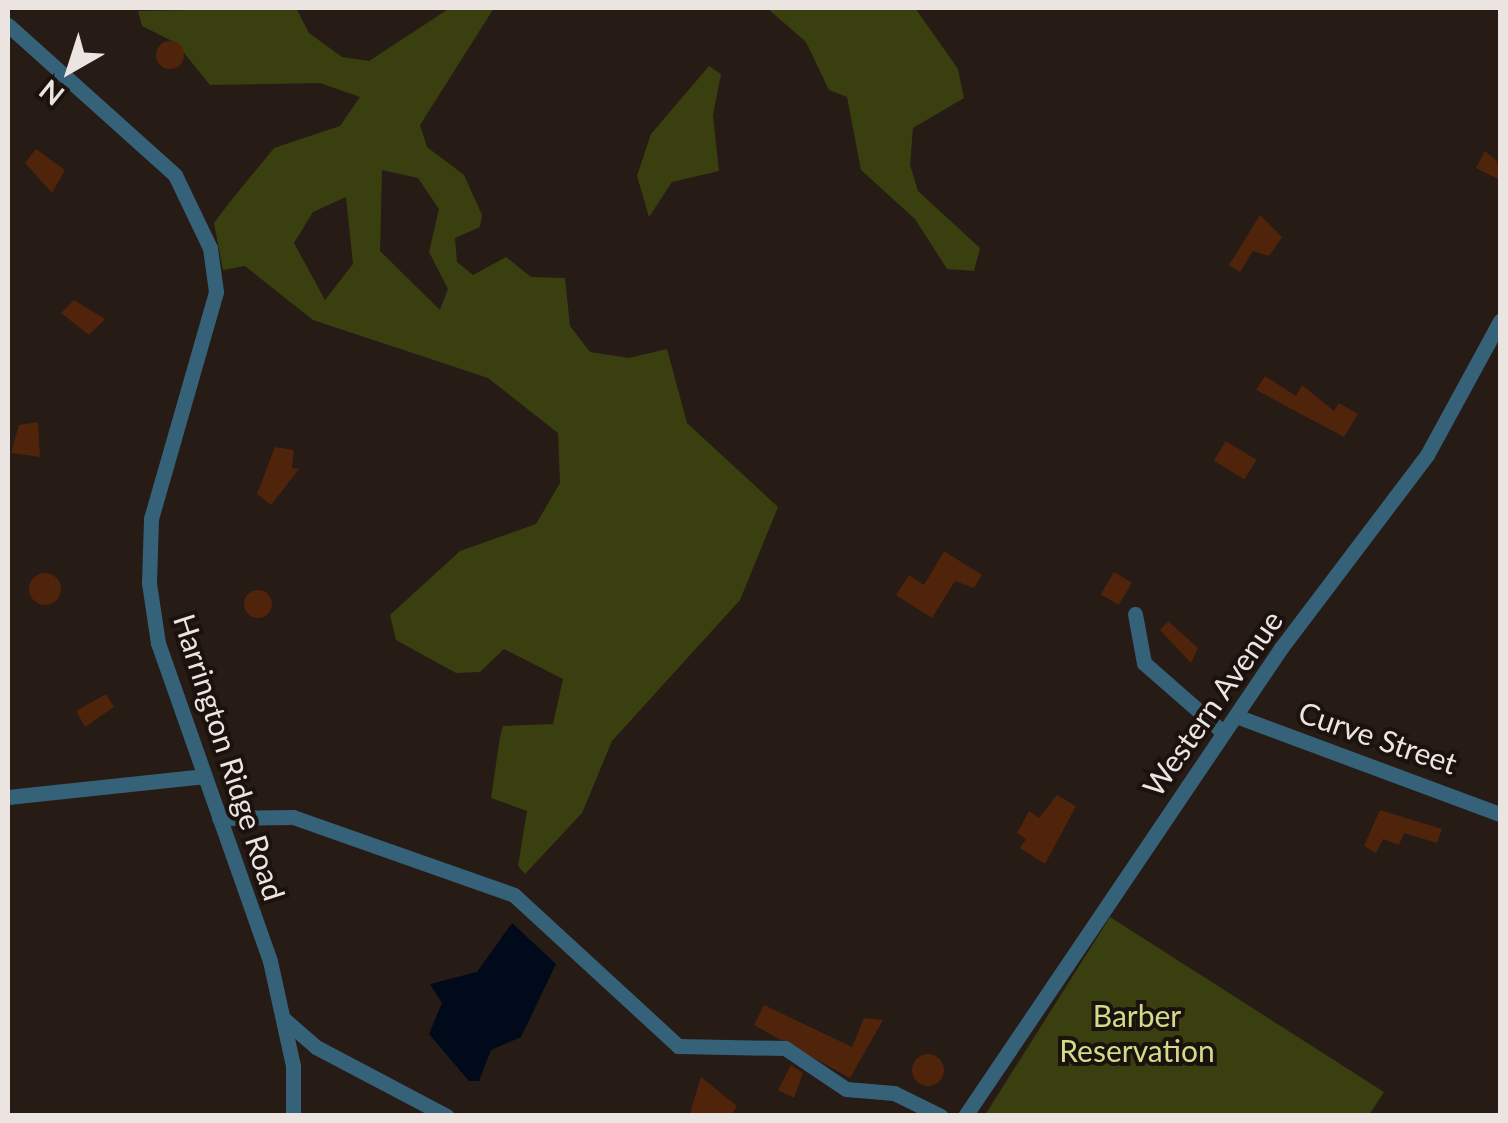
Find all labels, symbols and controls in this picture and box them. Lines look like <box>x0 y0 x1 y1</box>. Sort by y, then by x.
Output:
north arrow <box>20 20 120 120</box>
text: N <box>32 73 70 113</box>
street label: Western Avenue <box>1134 603 1290 803</box>
street label: Harrington Ridge Road <box>167 609 293 905</box>
street label: Curve Street <box>1294 693 1462 781</box>
park label: Barber Reservation <box>1059 997 1215 1068</box>

